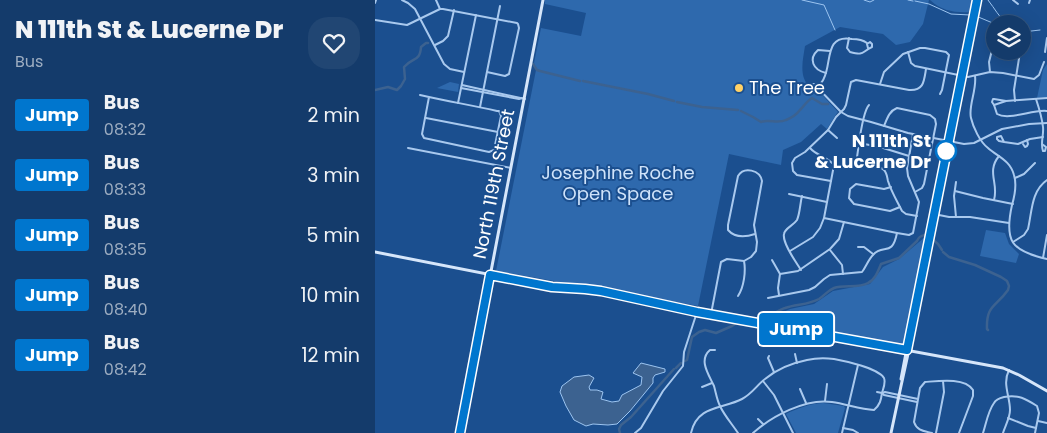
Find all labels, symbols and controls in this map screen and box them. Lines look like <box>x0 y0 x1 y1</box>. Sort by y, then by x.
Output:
text: N 111th St & Lucerne Dr <box>15 13 283 46</box>
map controls <box>986 15 1031 60</box>
button: layers <box>986 15 1031 60</box>
button: heart <box>308 17 360 69</box>
text: Bus <box>15 50 43 73</box>
place label: The Tree <box>749 75 825 100</box>
marker: The Tree <box>733 82 745 94</box>
text: Bus <box>104 89 140 116</box>
text: Jump <box>25 102 79 127</box>
text: 2 min <box>308 102 360 129</box>
street label: North 119th Street <box>467 107 520 261</box>
text: 08:32 <box>104 118 146 141</box>
place label: N 111th St & Lucerne Dr <box>815 128 931 174</box>
marker: N 111th St & Lucerne Dr <box>935 140 957 162</box>
text: Bus <box>104 149 140 176</box>
park label: Josephine Roche Open Space <box>541 160 695 206</box>
text: Jump <box>25 162 79 187</box>
text: 3 min <box>307 162 360 189</box>
text: 08:33 <box>104 178 146 201</box>
text: Bus <box>104 209 140 236</box>
text: Jump <box>25 222 79 247</box>
text: 5 min <box>307 222 360 249</box>
text: 08:35 <box>104 238 147 261</box>
text: Bus <box>104 269 140 296</box>
text: Jump <box>25 282 79 307</box>
text: 10 min <box>301 282 360 309</box>
text: 08:40 <box>104 298 148 321</box>
line badge: Jump <box>761 313 831 345</box>
text: Jump <box>769 316 823 341</box>
text: Bus <box>104 329 140 356</box>
text: Jump <box>25 342 79 367</box>
text: 12 min <box>302 342 360 369</box>
text: 08:42 <box>104 358 147 381</box>

